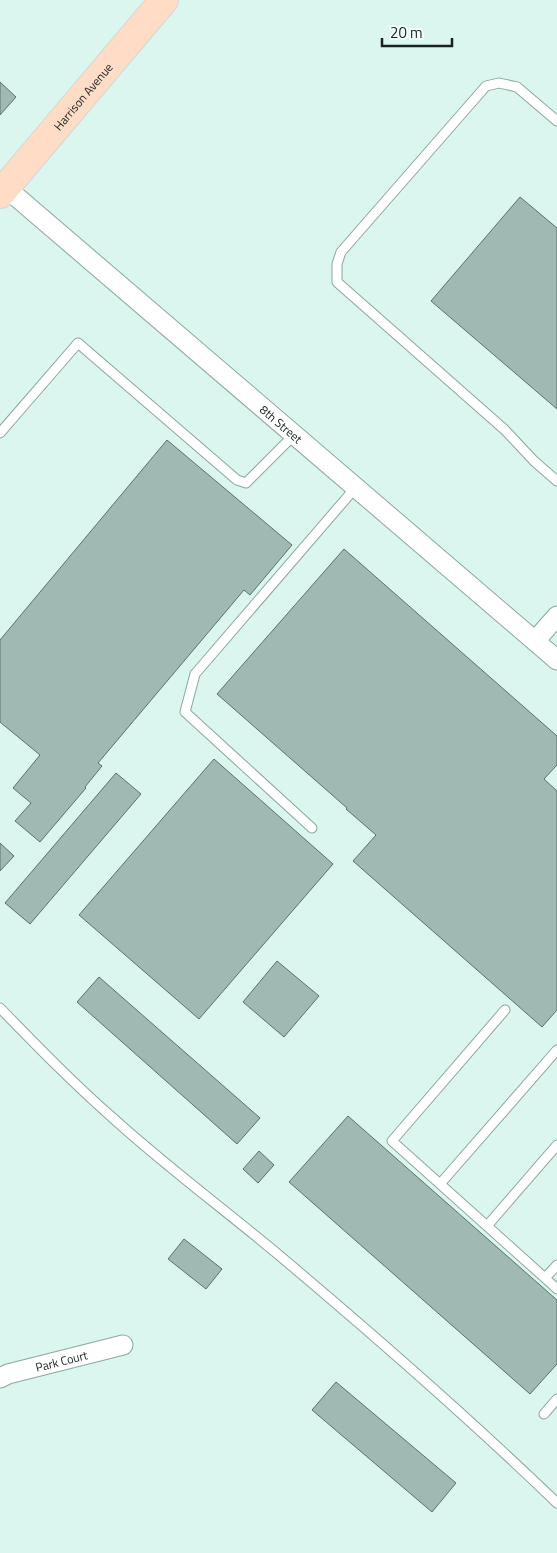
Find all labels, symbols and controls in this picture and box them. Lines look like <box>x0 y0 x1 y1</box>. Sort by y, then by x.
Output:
scale bar <box>382 15 452 47</box>
text: 20 m <box>390 21 423 44</box>
street label: Harrison Avenue <box>48 58 117 134</box>
street label: 8th Street <box>256 400 308 448</box>
street label: Park Court <box>33 1345 90 1376</box>

